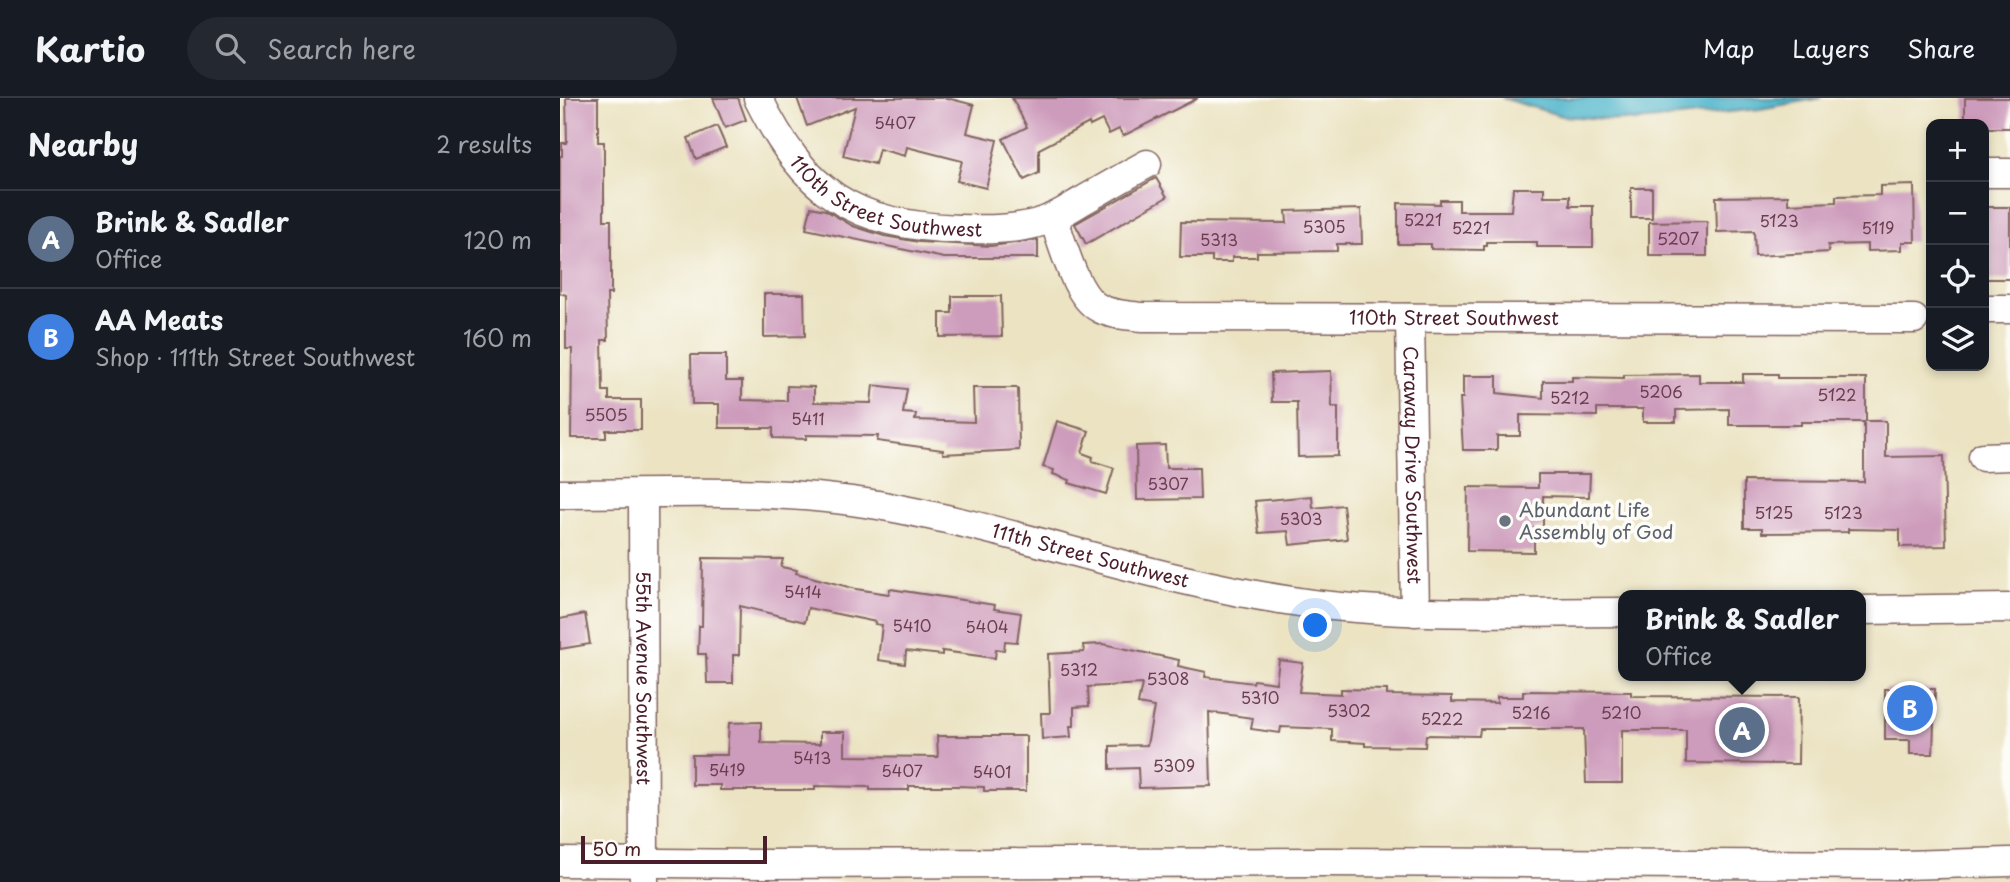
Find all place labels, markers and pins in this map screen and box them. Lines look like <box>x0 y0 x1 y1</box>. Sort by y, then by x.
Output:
place label: Abundant Life Assembly of God <box>1519 495 1674 545</box>
marker: Abundant Life Assembly of God <box>1497 513 1513 529</box>
pin: B <box>1887 682 1933 734</box>
pin: A <box>1719 704 1765 756</box>

